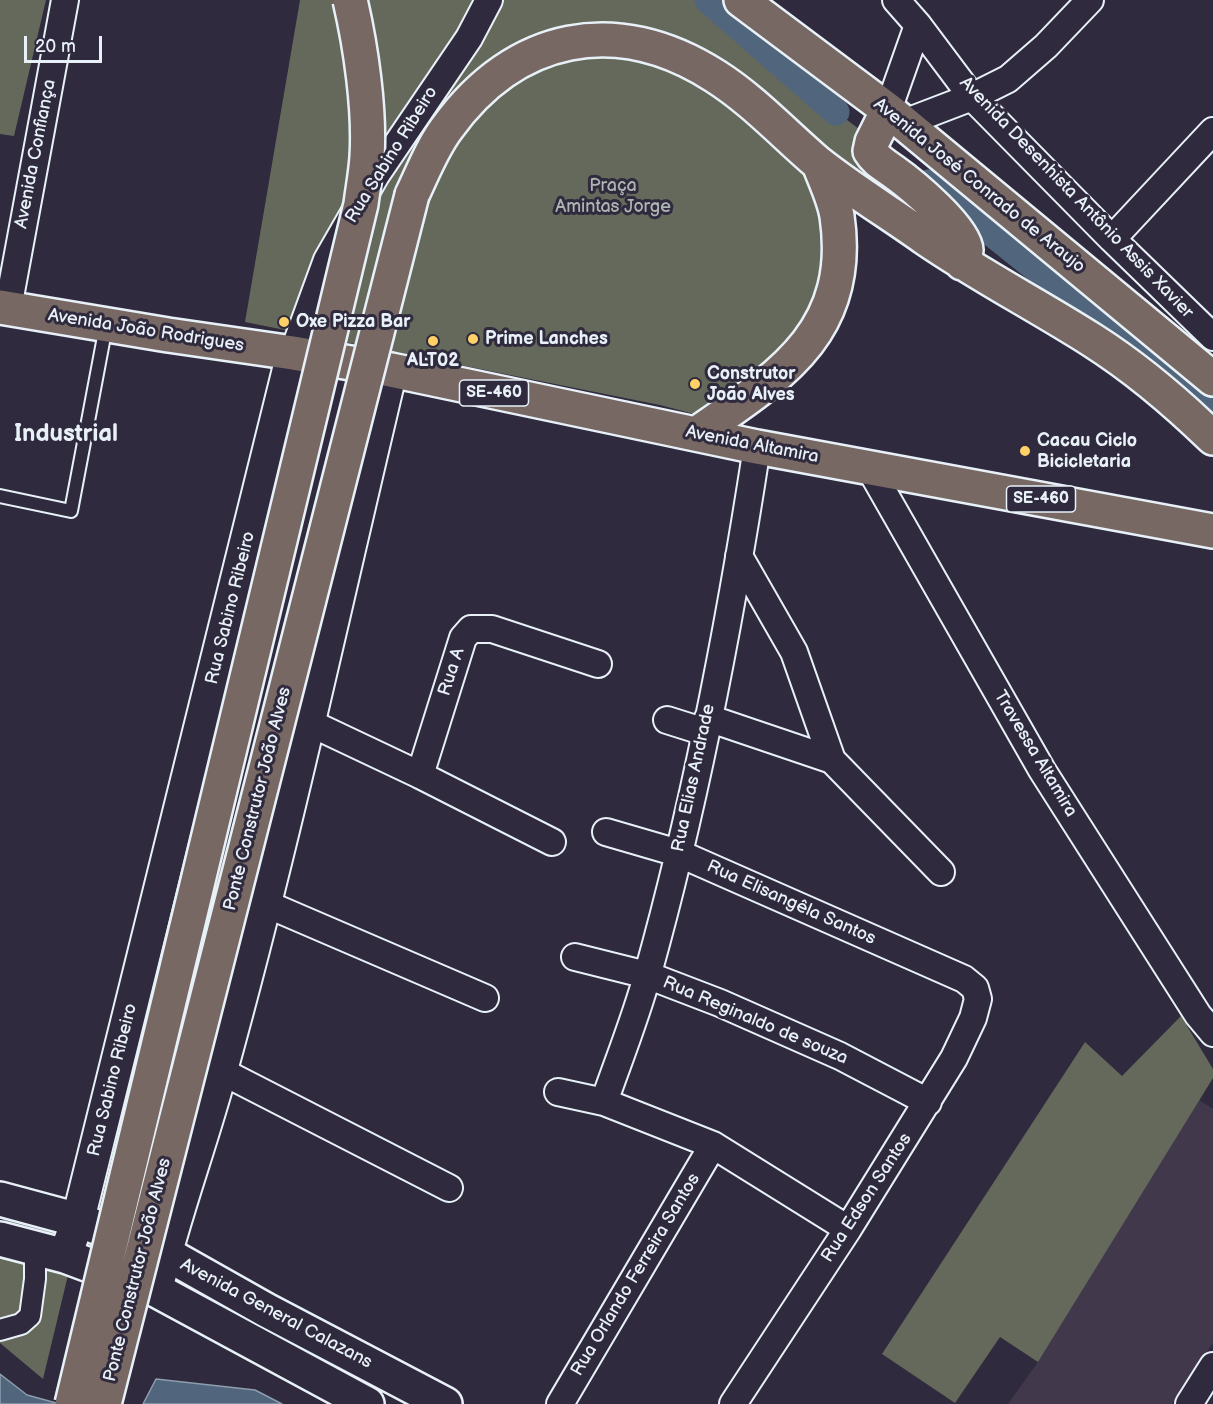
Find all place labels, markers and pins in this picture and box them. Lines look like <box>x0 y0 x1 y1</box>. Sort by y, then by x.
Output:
place label: Oxe Pizza Bar <box>296 311 410 333</box>
marker: Oxe Pizza Bar <box>277 315 291 329</box>
place label: Prime Lanches <box>485 328 608 350</box>
marker: Prime Lanches <box>466 332 480 346</box>
marker: ALT02 <box>426 334 440 348</box>
place label: ALT02 <box>407 350 459 372</box>
place label: Construtor João Alves <box>707 363 795 406</box>
marker: Construtor João Alves <box>688 377 702 391</box>
place label: Cacau Ciclo Bicicletaria <box>1037 430 1137 472</box>
marker: Cacau Ciclo Bicicletaria <box>1018 444 1032 458</box>

